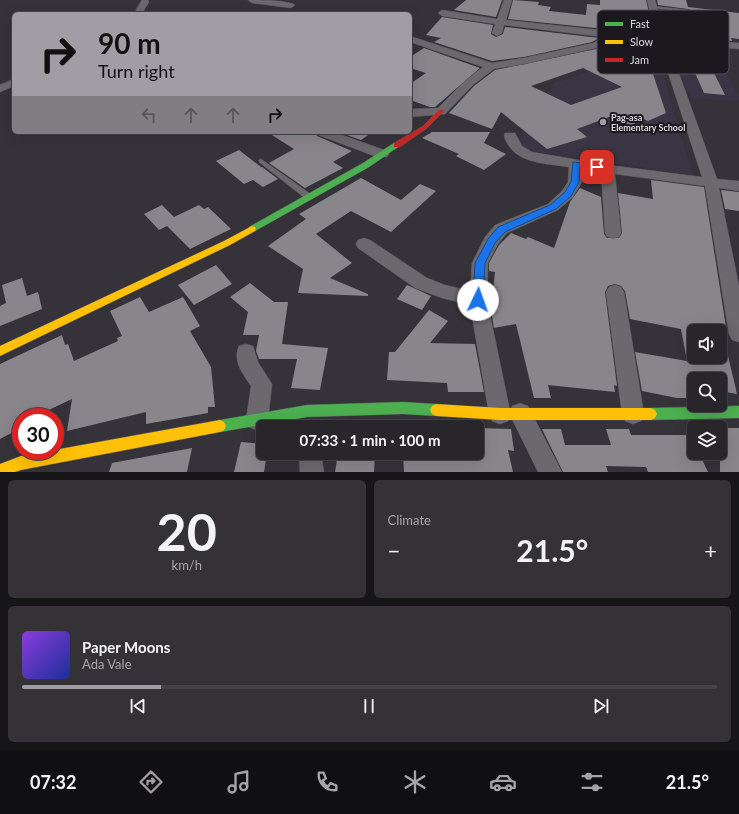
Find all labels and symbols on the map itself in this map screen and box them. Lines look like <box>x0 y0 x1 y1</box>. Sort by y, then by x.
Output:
legend <box>597 10 729 74</box>
text: Fast <box>630 17 650 30</box>
text: Slow <box>630 35 654 48</box>
text: Jam <box>630 53 649 66</box>
place label: Pag-asa Elementary School <box>611 112 685 133</box>
marker: Pag-asa Elementary School <box>598 117 608 127</box>
pin <box>580 150 614 184</box>
position arrow <box>457 279 499 321</box>
speed limit sign: 30 <box>12 408 64 460</box>

